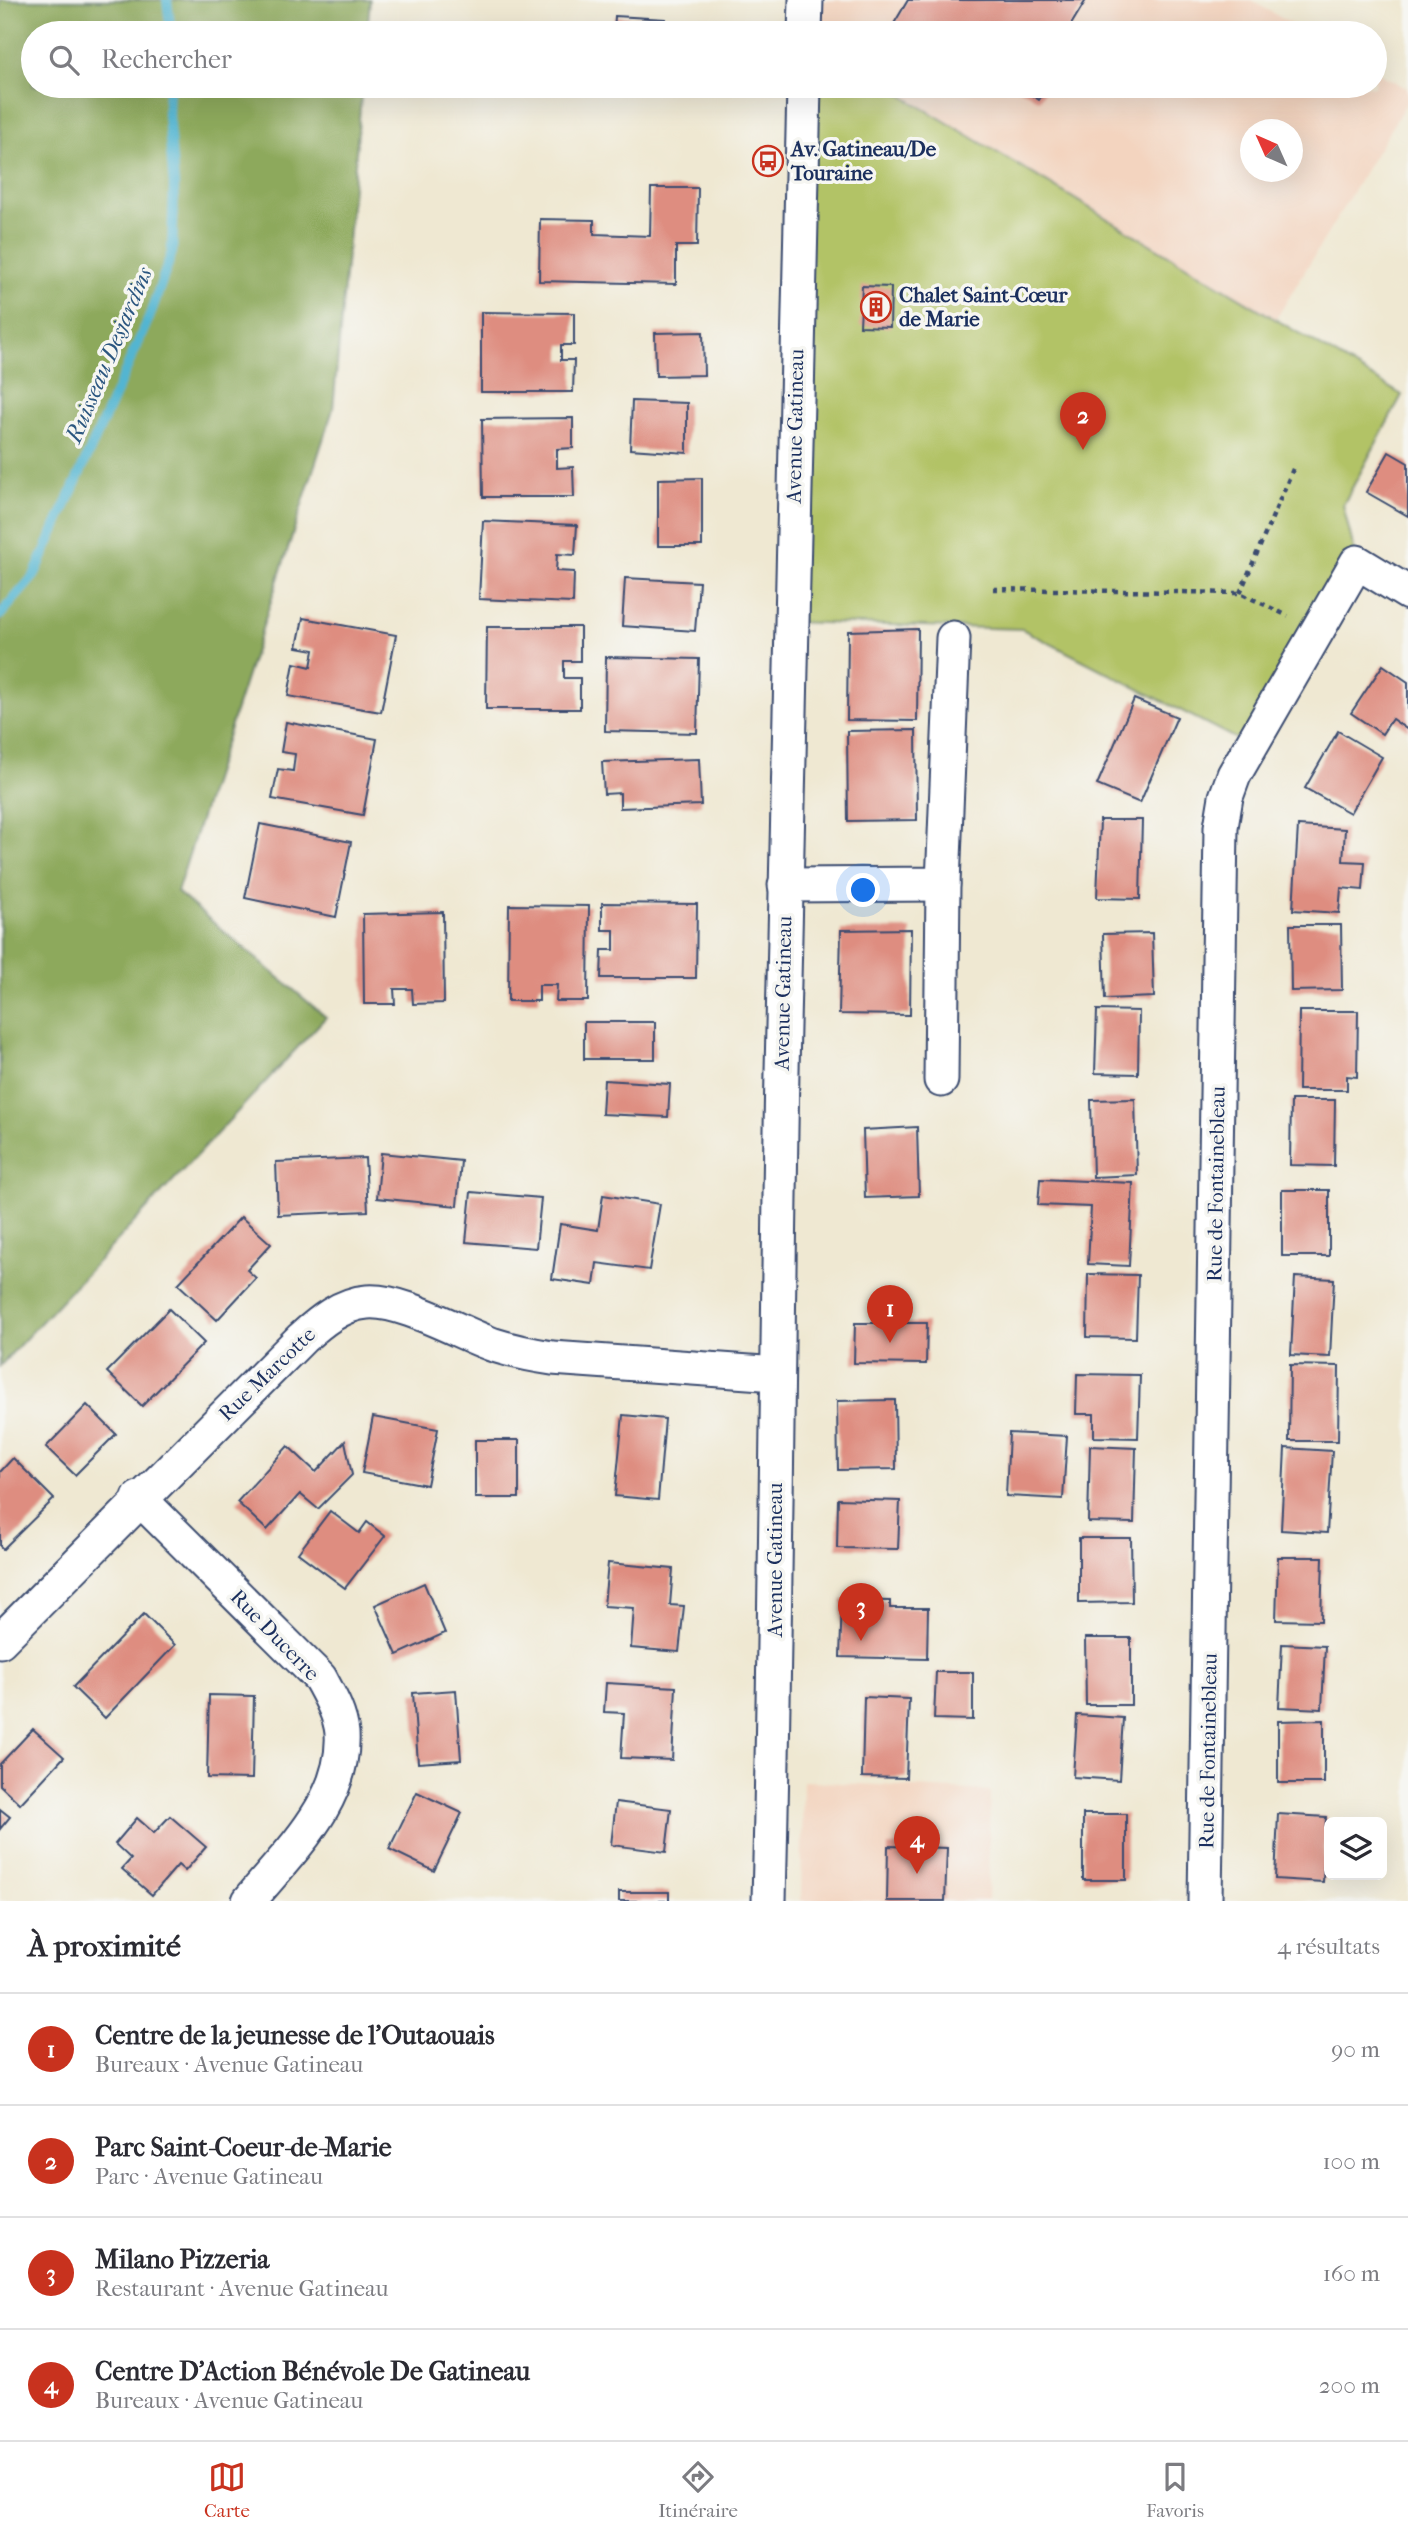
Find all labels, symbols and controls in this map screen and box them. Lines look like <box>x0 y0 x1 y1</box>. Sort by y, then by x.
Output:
search box <box>21 21 1387 98</box>
icon: search <box>45 41 83 79</box>
text: Rechercher <box>101 44 232 75</box>
north arrow <box>1240 119 1303 182</box>
place label: Av. Gatineau/De Touraine <box>789 137 937 185</box>
bus stop icon: Av. Gatineau/De Touraine <box>751 144 785 178</box>
water label: Ruisseau Desjardins <box>59 263 158 448</box>
place label: Chalet Saint-Cœur de Marie <box>899 283 1068 331</box>
building icon: Chalet Saint-Cœur de Marie <box>859 290 893 324</box>
street label: Avenue Gatineau <box>782 348 808 504</box>
pin: 2 <box>1060 392 1106 450</box>
your location <box>846 873 880 907</box>
street label: Avenue Gatineau <box>770 915 796 1071</box>
street label: Rue de Fontainebleau <box>1202 1086 1230 1282</box>
pin: 1 <box>867 1285 913 1343</box>
street label: Rue Marcotte <box>214 1322 320 1426</box>
street label: Avenue Gatineau <box>763 1483 787 1638</box>
pin: 3 <box>838 1583 884 1641</box>
street label: Rue Ducerre <box>226 1585 324 1685</box>
street label: Rue de Fontainebleau <box>1194 1653 1222 1849</box>
pin: 4 <box>894 1816 940 1874</box>
map controls <box>1324 1817 1387 1880</box>
button: layers <box>1324 1817 1387 1880</box>
text: À proximité <box>28 1929 181 1964</box>
text: 4 résultats <box>1277 1933 1380 1960</box>
text: Centre de la jeunesse de l'Outaouais <box>95 2020 495 2051</box>
text: 1 <box>47 2036 55 2063</box>
text: 90 m <box>1331 2036 1380 2063</box>
text: Bureaux · Avenue Gatineau <box>95 2051 363 2078</box>
text: Parc Saint-Coeur-de-Marie <box>95 2132 392 2163</box>
text: 2 <box>45 2148 57 2175</box>
text: 100 m <box>1322 2148 1380 2175</box>
text: Parc · Avenue Gatineau <box>95 2163 323 2190</box>
text: Milano Pizzeria <box>95 2244 269 2275</box>
text: 3 <box>46 2260 56 2287</box>
text: 160 m <box>1323 2260 1380 2287</box>
text: Restaurant · Avenue Gatineau <box>95 2275 389 2302</box>
text: Centre D'Action Bénévole De Gatineau <box>95 2356 530 2387</box>
text: 4 <box>44 2372 58 2399</box>
text: 200 m <box>1319 2372 1380 2399</box>
text: Bureaux · Avenue Gatineau <box>95 2387 363 2414</box>
tab: Carte <box>204 2458 250 2522</box>
tab: Itinéraire <box>658 2458 738 2522</box>
tab: Favoris <box>1146 2458 1204 2522</box>

